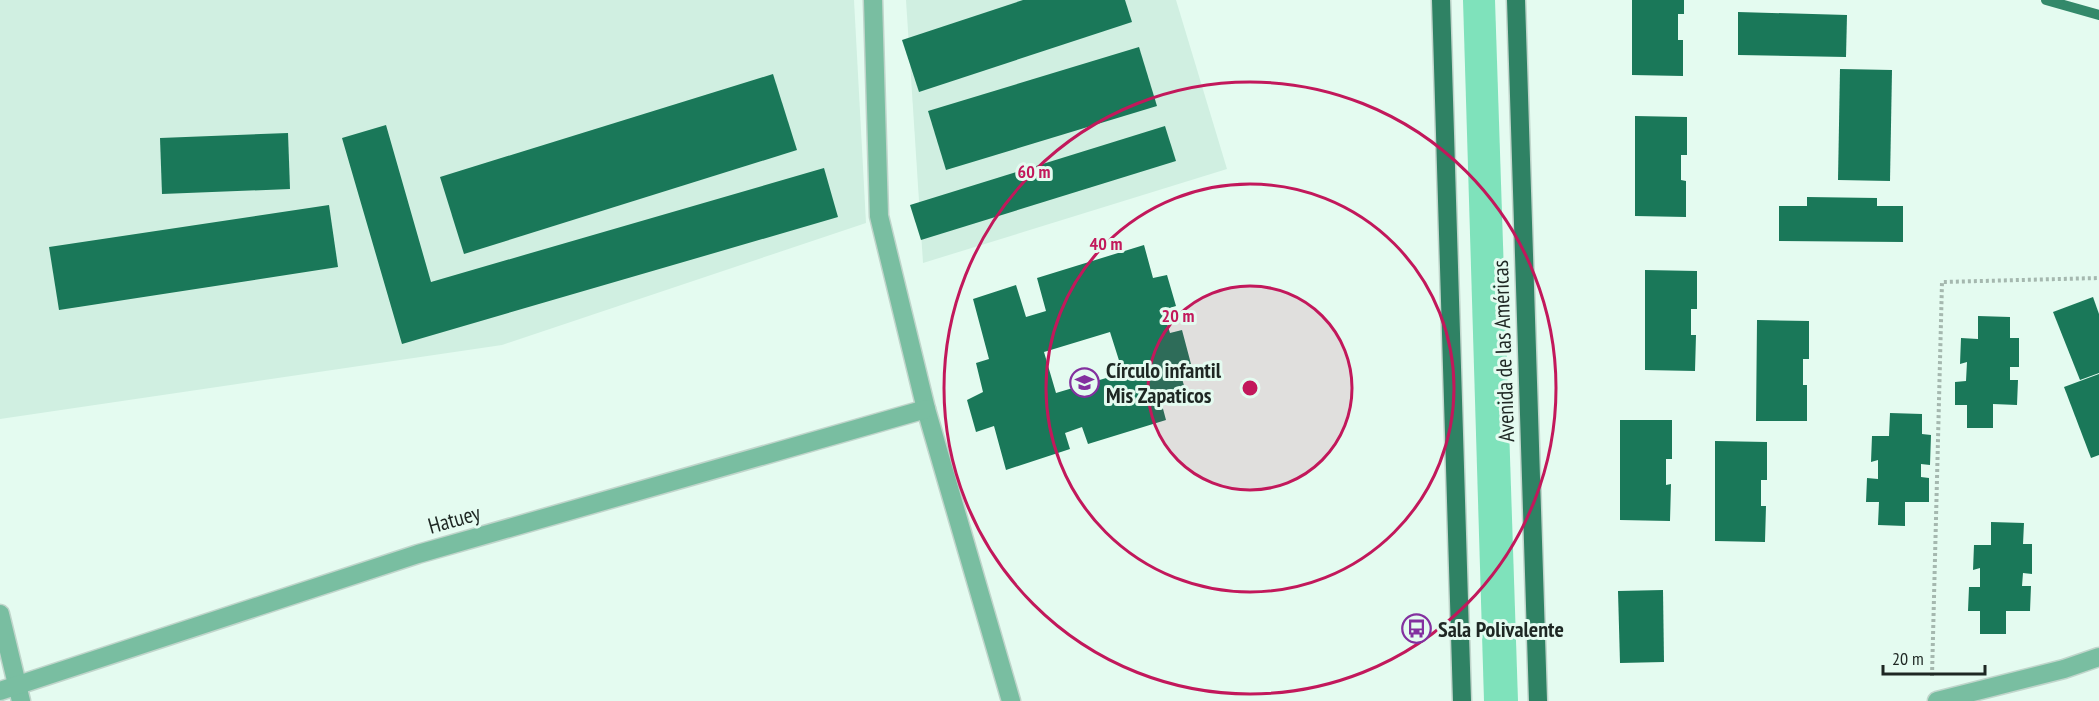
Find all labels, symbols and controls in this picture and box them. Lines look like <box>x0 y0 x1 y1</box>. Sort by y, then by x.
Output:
text: 60 m <box>1018 160 1050 183</box>
text: 40 m <box>1090 232 1122 255</box>
street label: Avenida de las Américas <box>1486 259 1520 443</box>
text: 20 m <box>1162 304 1194 327</box>
place label: Círculo infantil Mis Zapaticos <box>1106 356 1222 409</box>
school or university icon: Círculo infantil Mis Zapaticos <box>1069 367 1101 399</box>
centre of rings <box>1240 378 1260 398</box>
street label: Hatuey <box>425 498 484 540</box>
bus stop icon: Sala Polivalente <box>1401 613 1433 645</box>
place label: Sala Polivalente <box>1438 615 1564 643</box>
scale bar <box>1883 638 1985 676</box>
text: 20 m <box>1892 647 1924 670</box>

